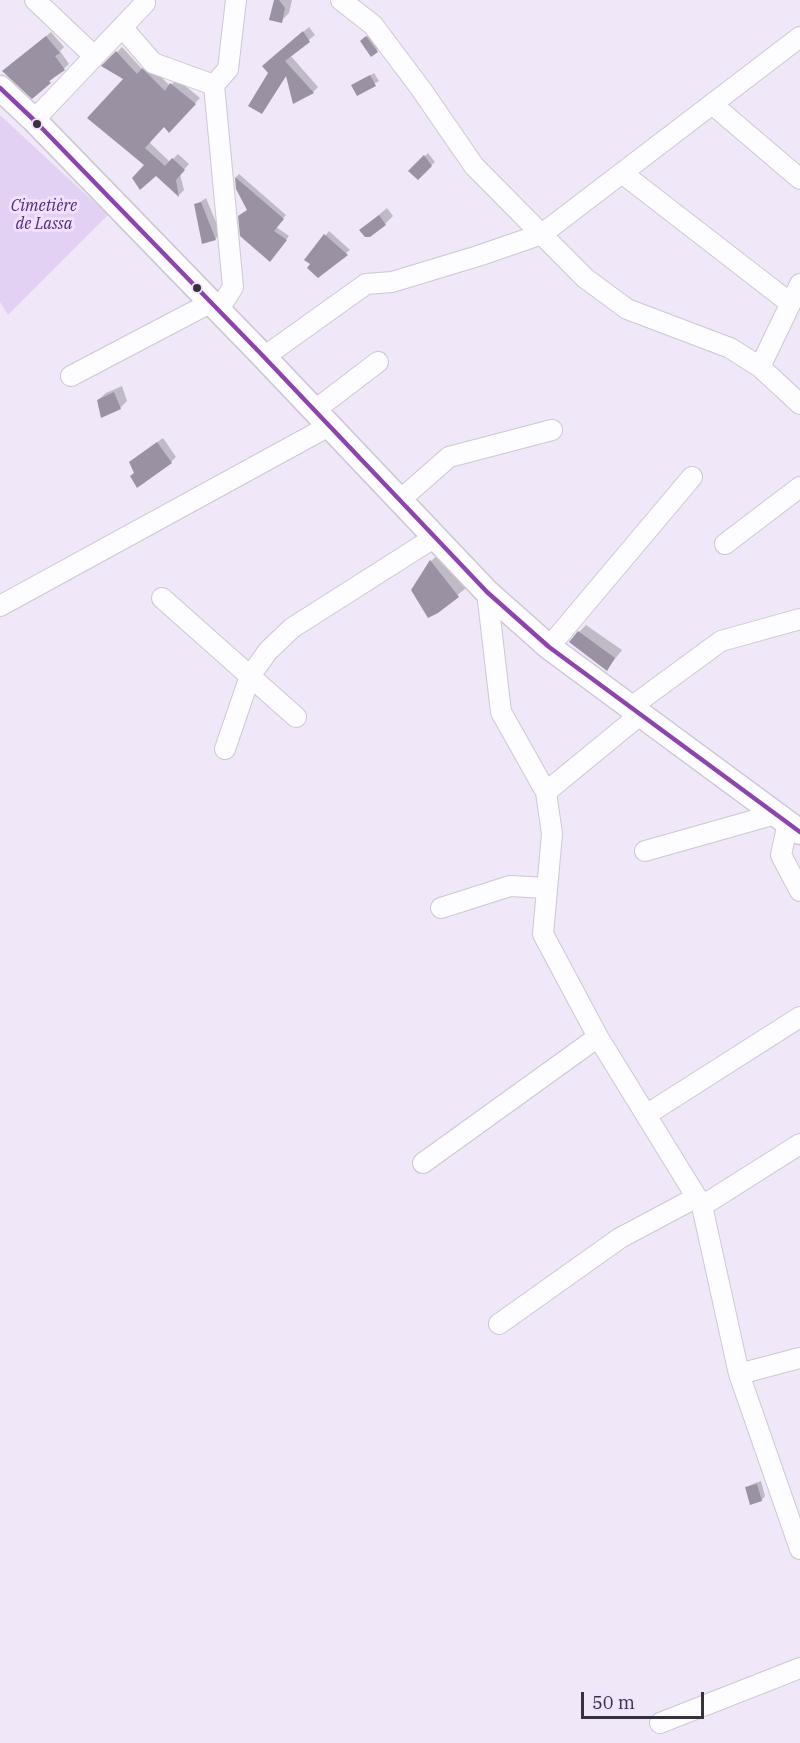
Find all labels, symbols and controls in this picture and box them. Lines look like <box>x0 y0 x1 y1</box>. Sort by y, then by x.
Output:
unlabelled marker <box>31 118 43 130</box>
park label: Cimetière de Lassa <box>11 196 77 234</box>
unlabelled marker <box>191 282 203 294</box>
scale bar <box>584 1680 707 1718</box>
text: 50 m <box>592 1691 635 1714</box>

